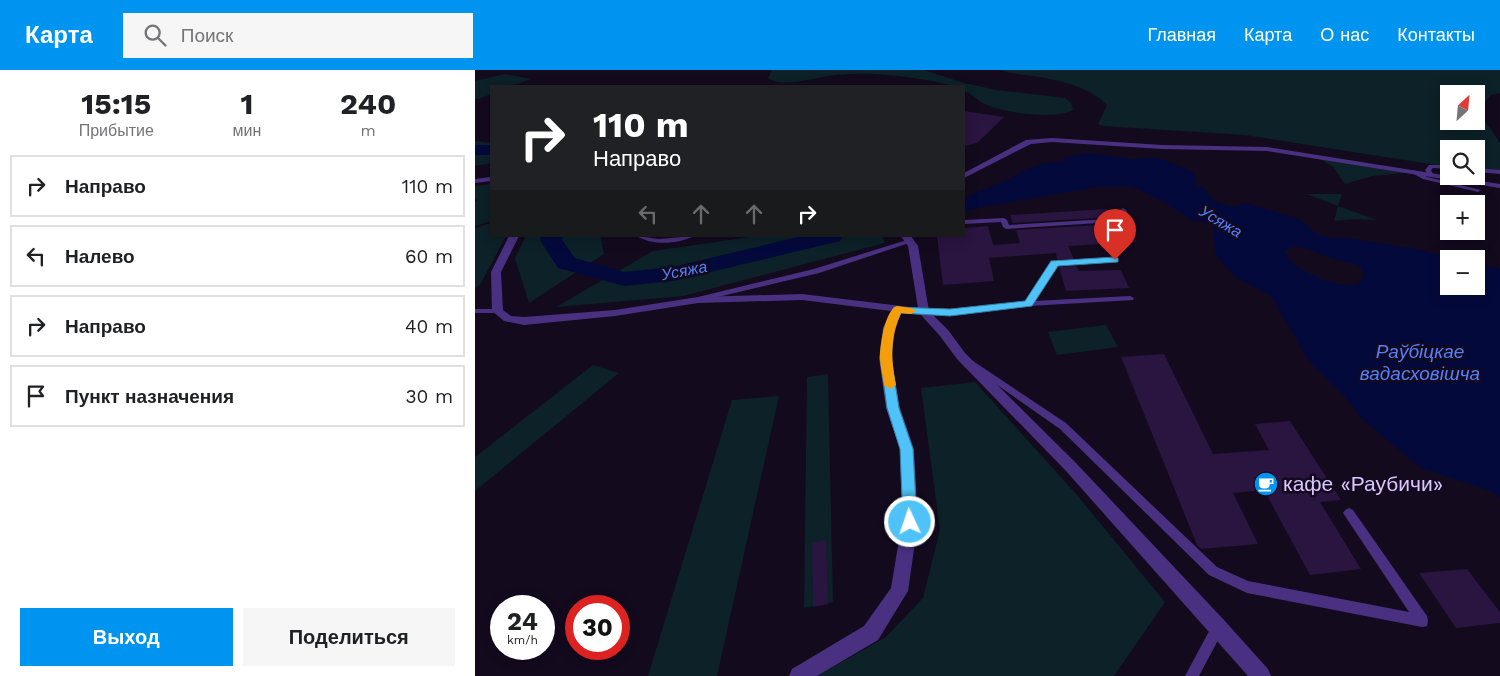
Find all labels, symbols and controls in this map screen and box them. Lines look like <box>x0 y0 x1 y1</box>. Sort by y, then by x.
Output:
search box <box>123 13 473 58</box>
text: Карта <box>25 21 93 49</box>
icon: search <box>141 21 169 49</box>
text: Поиск <box>181 24 233 47</box>
text: Главная <box>1147 24 1216 45</box>
text: Карта <box>1244 24 1292 45</box>
text: О нас <box>1320 24 1369 45</box>
text: Контакты <box>1397 24 1475 45</box>
north arrow <box>1440 85 1485 130</box>
map controls <box>1440 85 1485 295</box>
text: 15:15 <box>81 86 151 121</box>
text: 1 <box>241 86 253 121</box>
text: 240 <box>340 86 396 121</box>
text: 110 m <box>593 104 689 146</box>
icon: right <box>510 105 575 170</box>
text: Прибытие <box>79 121 154 140</box>
text: мин <box>233 121 261 140</box>
text: m <box>361 121 376 140</box>
button: search <box>1440 140 1485 185</box>
text: Направо <box>593 146 681 171</box>
icon: right <box>22 172 50 200</box>
text: Направо <box>65 175 146 198</box>
text: 110 m <box>402 175 453 198</box>
button: + <box>1440 195 1485 240</box>
icon: left <box>634 200 662 228</box>
icon: ahead <box>687 200 715 228</box>
icon: ahead <box>740 200 768 228</box>
icon: right <box>793 200 821 228</box>
water label: Усяжа <box>1195 201 1246 242</box>
pin <box>1094 209 1136 260</box>
icon: arrive <box>1101 216 1129 244</box>
icon: left <box>22 242 50 270</box>
text: Налево <box>65 245 135 268</box>
text: 60 m <box>405 245 453 268</box>
button: − <box>1440 250 1485 295</box>
water label: Усяжа <box>659 257 709 284</box>
icon: right <box>22 312 50 340</box>
text: Направо <box>65 315 146 338</box>
text: 40 m <box>405 315 453 338</box>
water label: Раўбіцкае вадасховішча <box>1360 340 1480 385</box>
icon: arrive <box>22 382 50 410</box>
text: Пункт назначения <box>65 385 234 408</box>
text: 30 m <box>406 385 453 408</box>
cafe icon: кафе «Раубичи» <box>1253 471 1279 497</box>
place label: кафе «Раубичи» <box>1283 471 1443 496</box>
position arrow <box>883 495 935 547</box>
speed limit sign: 30 <box>565 595 630 660</box>
text: 24 <box>507 607 538 636</box>
button: Выход <box>20 608 233 666</box>
button: Поделиться <box>243 608 455 666</box>
text: km/h <box>507 633 538 647</box>

